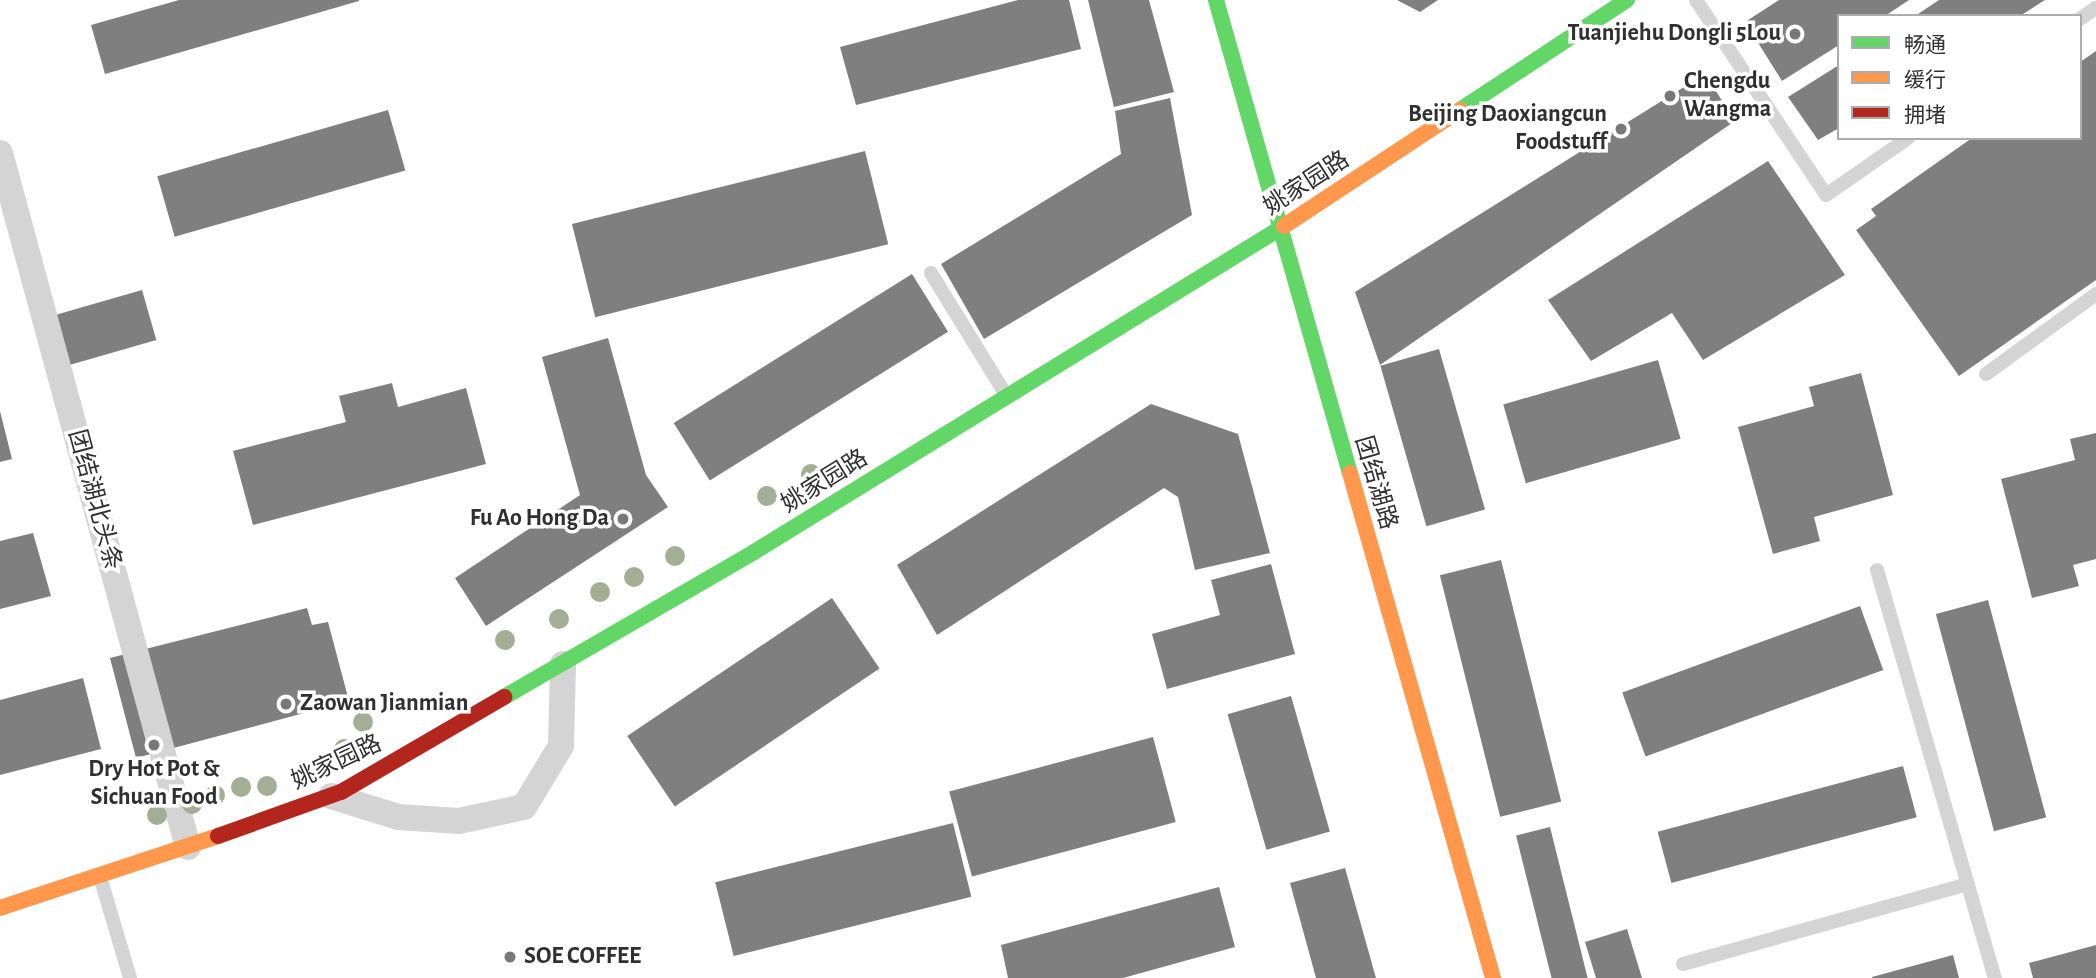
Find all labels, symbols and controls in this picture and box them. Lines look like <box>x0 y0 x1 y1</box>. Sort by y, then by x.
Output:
legend <box>1837 14 2082 140</box>
place label: Tuanjiehu Dongli 5Lou <box>1567 20 1781 48</box>
marker: Tuanjiehu Dongli 5Lou <box>1787 26 1803 42</box>
text: 畅通 <box>1904 35 1946 56</box>
place label: Chengdu Wangma <box>1684 68 1771 124</box>
text: 缓行 <box>1904 70 1946 91</box>
marker: Chengdu Wangma <box>1662 88 1678 104</box>
place label: Beijing Daoxiangcun Foodstuff <box>1408 101 1607 157</box>
text: 拥堵 <box>1904 105 1946 126</box>
marker: Beijing Daoxiangcun Foodstuff <box>1613 121 1629 137</box>
street label: 姚家园路 <box>1259 146 1355 222</box>
street label: 团结湖北头条 <box>61 427 127 573</box>
street label: 团结湖路 <box>1348 433 1402 533</box>
street label: 姚家园路 <box>777 444 873 520</box>
place label: Fu Ao Hong Da <box>470 505 609 533</box>
marker: Fu Ao Hong Da <box>615 511 631 527</box>
place label: Zaowan Jianmian <box>300 690 468 718</box>
marker: Zaowan Jianmian <box>278 696 294 712</box>
street label: 姚家园路 <box>287 730 387 796</box>
marker: Dry Hot Pot & Sichuan Food <box>146 737 162 753</box>
place label: Dry Hot Pot & Sichuan Food <box>88 756 220 812</box>
place label: SOE COFFEE <box>524 943 641 971</box>
marker: SOE COFFEE <box>502 949 518 965</box>

